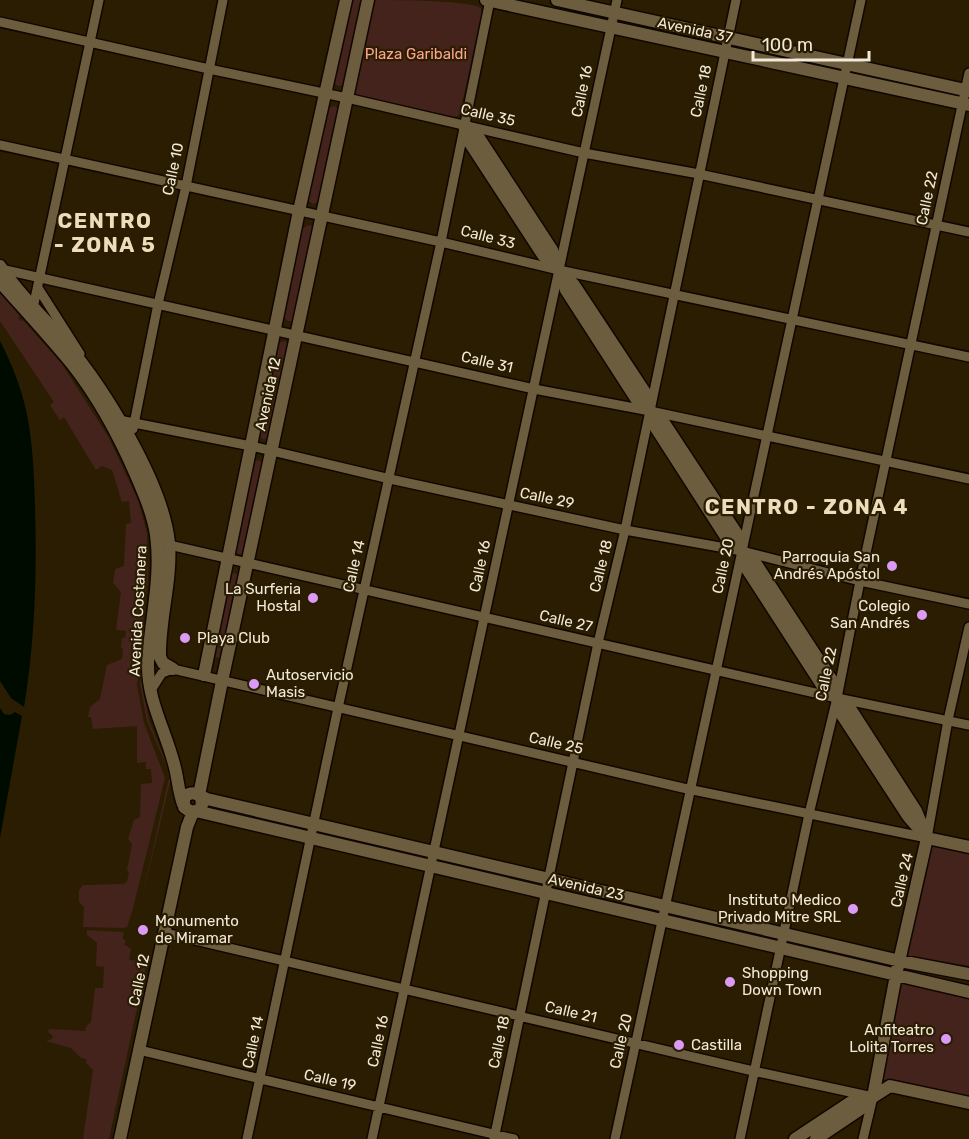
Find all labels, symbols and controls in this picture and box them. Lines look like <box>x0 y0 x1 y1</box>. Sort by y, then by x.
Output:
street label: Avenida 37 <box>656 13 734 47</box>
scale bar <box>753 24 868 62</box>
text: 100 m <box>762 34 813 56</box>
park label: Plaza Garibaldi <box>365 45 467 63</box>
street label: Calle 16 <box>568 63 596 119</box>
street label: Calle 18 <box>687 63 715 119</box>
street label: Calle 35 <box>459 100 517 130</box>
street label: Calle 10 <box>159 141 187 197</box>
street label: Calle 22 <box>912 169 942 227</box>
district label: CENTRO - ZONA 5 <box>54 208 156 257</box>
street label: Calle 33 <box>459 222 517 252</box>
street label: Calle 31 <box>459 347 515 377</box>
street label: Avenida 12 <box>251 355 285 432</box>
street label: Calle 29 <box>518 483 576 513</box>
district label: CENTRO - ZONA 4 <box>705 494 909 519</box>
street label: Calle 20 <box>708 537 738 595</box>
street label: Calle 14 <box>339 538 369 594</box>
street label: Calle 16 <box>466 538 494 594</box>
street label: Calle 18 <box>586 538 616 594</box>
street label: Avenida Costanera <box>126 545 150 677</box>
place label: Parroquia San Andrés Apóstol <box>774 548 880 583</box>
marker: Parroquia San Andrés Apóstol <box>885 559 899 573</box>
place label: La Surferia Hostal <box>225 580 301 615</box>
marker: La Surferia Hostal <box>306 591 320 605</box>
place label: Colegio San Andrés <box>830 597 910 632</box>
street label: Calle 27 <box>538 606 595 636</box>
marker: Colegio San Andrés <box>915 608 929 622</box>
place label: Playa Club <box>197 629 270 647</box>
marker: Playa Club <box>178 631 192 645</box>
street label: Calle 22 <box>811 645 841 703</box>
place label: Autoservicio Masis <box>266 666 354 701</box>
marker: Autoservicio Masis <box>247 677 261 691</box>
street label: Calle 25 <box>527 728 585 758</box>
street label: Calle 24 <box>887 851 917 909</box>
street label: Avenida 23 <box>546 870 626 904</box>
place label: Instituto Medico Privado Mitre SRL <box>718 891 842 926</box>
marker: Instituto Medico Privado Mitre SRL <box>846 902 860 916</box>
place label: Monumento de Miramar <box>155 912 239 947</box>
marker: Monumento de Miramar <box>136 923 150 937</box>
street label: Calle 12 <box>125 952 153 1008</box>
place label: Shopping Down Town <box>742 964 822 999</box>
marker: Shopping Down Town <box>723 975 737 989</box>
street label: Calle 21 <box>543 997 599 1027</box>
street label: Calle 20 <box>606 1012 636 1070</box>
street label: Calle 16 <box>364 1013 392 1069</box>
street label: Calle 14 <box>239 1014 267 1070</box>
street label: Calle 18 <box>485 1014 513 1070</box>
place label: Anfiteatro Lolita Torres <box>849 1021 934 1056</box>
marker: Anfiteatro Lolita Torres <box>939 1032 953 1046</box>
place label: Castilla <box>691 1036 742 1054</box>
marker: Castilla <box>672 1038 686 1052</box>
street label: Calle 19 <box>302 1065 358 1095</box>

